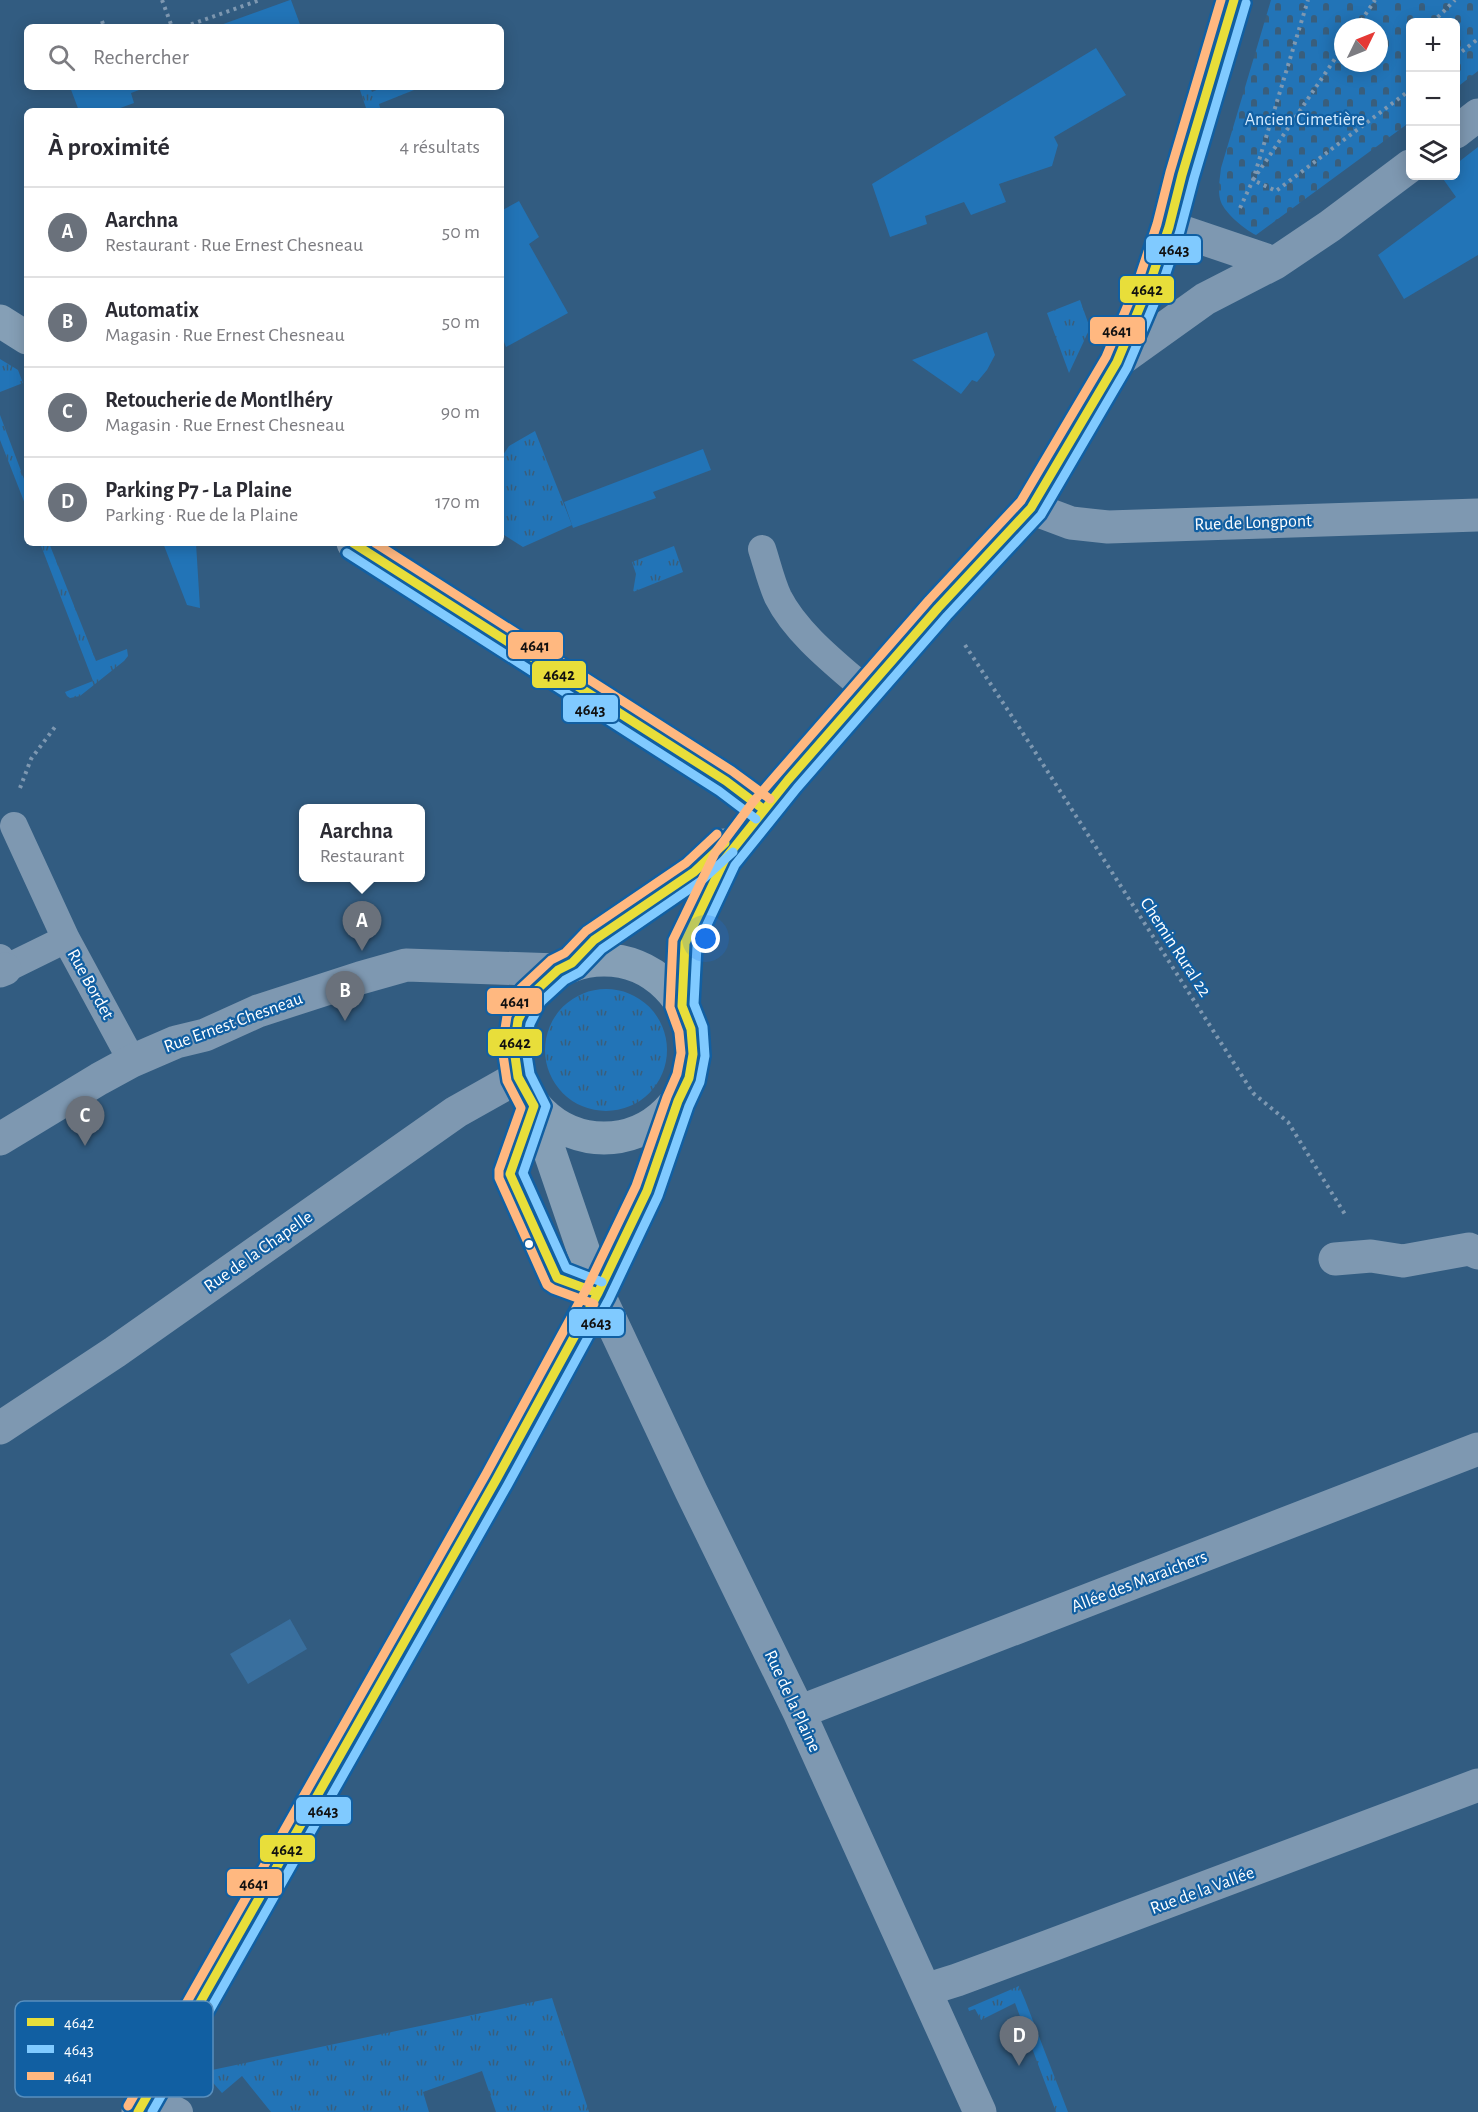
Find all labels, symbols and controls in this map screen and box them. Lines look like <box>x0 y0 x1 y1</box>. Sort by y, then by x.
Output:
north arrow <box>1334 18 1388 72</box>
map controls <box>1406 18 1460 180</box>
button: + <box>1406 18 1460 72</box>
search box <box>24 24 504 90</box>
icon: search <box>45 41 78 74</box>
text: Rechercher <box>93 46 189 68</box>
button: − <box>1406 72 1460 126</box>
park label: Ancien Cimetière <box>1245 111 1365 129</box>
button: layers <box>1406 126 1460 180</box>
text: À proximité <box>48 134 170 160</box>
text: 4 résultats <box>399 137 480 157</box>
text: Aarchna <box>105 209 178 231</box>
text: A <box>62 222 74 242</box>
text: 50 m <box>442 222 480 242</box>
text: Restaurant · Rue Ernest Chesneau <box>105 235 363 255</box>
line badge: 4643 <box>1145 235 1202 264</box>
text: 4643 <box>1159 242 1189 258</box>
line badge: 4642 <box>1119 275 1175 304</box>
text: 4642 <box>1131 282 1163 298</box>
text: Automatix <box>105 299 199 321</box>
text: B <box>62 312 73 332</box>
text: 50 m <box>442 312 480 332</box>
line badge: 4641 <box>1089 316 1146 345</box>
text: 4641 <box>1102 323 1132 339</box>
text: Magasin · Rue Ernest Chesneau <box>105 325 345 345</box>
text: Retoucherie de Montlhéry <box>105 389 333 411</box>
text: C <box>62 402 73 422</box>
text: 90 m <box>441 402 480 422</box>
text: Magasin · Rue Ernest Chesneau <box>105 415 345 435</box>
text: Parking P7 - La Plaine <box>105 479 292 501</box>
text: D <box>61 492 74 512</box>
text: 170 m <box>435 492 480 512</box>
text: Parking · Rue de la Plaine <box>105 505 298 525</box>
street label: Rue de Longpont <box>1194 512 1312 534</box>
line badge: 4641 <box>507 631 564 660</box>
text: 4641 <box>520 638 550 654</box>
line badge: 4642 <box>531 660 587 689</box>
text: 4642 <box>543 667 575 683</box>
line badge: 4643 <box>562 694 619 723</box>
text: 4643 <box>575 702 605 718</box>
popup <box>299 804 425 882</box>
text: Aarchna <box>320 820 393 842</box>
text: Restaurant <box>320 846 404 866</box>
street label: Chemin Rural 22 <box>1136 895 1214 1000</box>
pin: A <box>342 902 382 951</box>
your location <box>691 924 720 953</box>
street label: Rue Bordet <box>63 946 117 1023</box>
pin: B <box>326 972 364 1021</box>
line badge: 4641 <box>486 987 543 1015</box>
street label: Rue Ernest Chesneau <box>162 989 305 1056</box>
text: 4641 <box>500 994 530 1010</box>
line badge: 4642 <box>487 1028 543 1057</box>
text: 4642 <box>499 1035 531 1051</box>
pin: C <box>66 1096 104 1146</box>
street label: Rue de la Chapelle <box>201 1208 316 1296</box>
unlabelled marker <box>523 1238 535 1250</box>
line badge: 4643 <box>568 1308 625 1337</box>
text: 4643 <box>581 1315 611 1331</box>
street label: Allée des Maraichers <box>1069 1548 1210 1616</box>
street label: Rue de la Plaine <box>761 1648 824 1755</box>
line badge: 4643 <box>295 1796 352 1825</box>
text: 4643 <box>308 1803 338 1819</box>
line badge: 4642 <box>259 1834 316 1863</box>
text: 4642 <box>271 1842 303 1858</box>
street label: Rue de la Vallée <box>1148 1864 1257 1918</box>
line badge: 4641 <box>226 1868 283 1897</box>
text: 4641 <box>239 1876 269 1892</box>
legend <box>15 2001 213 2097</box>
text: 4642 <box>64 2015 94 2031</box>
pin: D <box>1000 2016 1038 2066</box>
text: 4643 <box>64 2042 94 2058</box>
text: 4641 <box>64 2069 92 2085</box>

